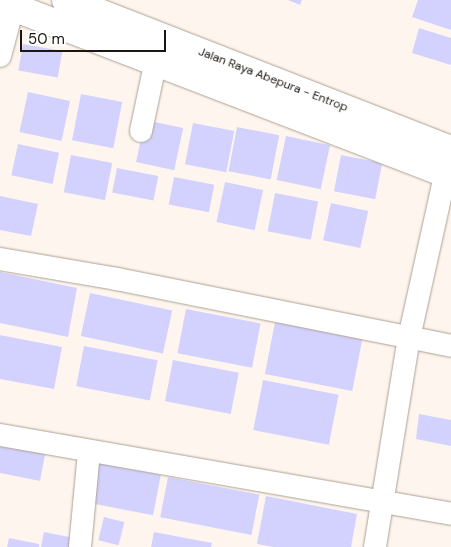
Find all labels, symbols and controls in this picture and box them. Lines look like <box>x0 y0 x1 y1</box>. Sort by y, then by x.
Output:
scale bar <box>22 20 169 52</box>
text: 50 m <box>28 29 65 49</box>
street label: Jalan Raya Abepura - Entrop <box>196 45 350 115</box>

